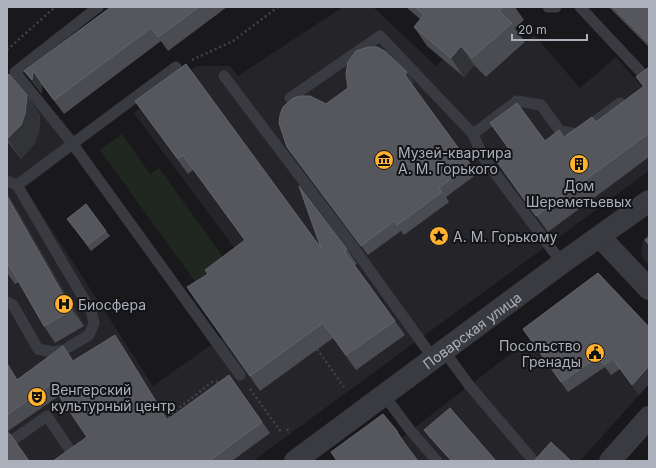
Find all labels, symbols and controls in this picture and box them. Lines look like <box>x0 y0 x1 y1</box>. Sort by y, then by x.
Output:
scale bar <box>512 16 587 42</box>
text: 20 m <box>518 22 547 37</box>
place label: Музей-квартира А. М. Горького <box>398 144 512 177</box>
museum icon: Музей-квартира А. М. Горького <box>373 149 395 171</box>
building icon: Дом Шереметьевых <box>568 153 590 175</box>
place label: Дом Шереметьевых <box>526 177 632 210</box>
place icon: А. М. Горькому <box>428 225 450 247</box>
place label: А. М. Горькому <box>453 228 557 245</box>
street label: Поварская улица <box>419 288 524 372</box>
hospital icon: Биосфера <box>53 293 75 315</box>
place label: Биосфера <box>78 296 146 313</box>
place label: Посольство Гренады <box>499 337 581 370</box>
public building icon: Посольство Гренады <box>584 342 606 364</box>
place label: Венгерский культурный центр <box>51 381 176 414</box>
theatre icon: Венгерский культурный центр <box>26 386 48 408</box>

